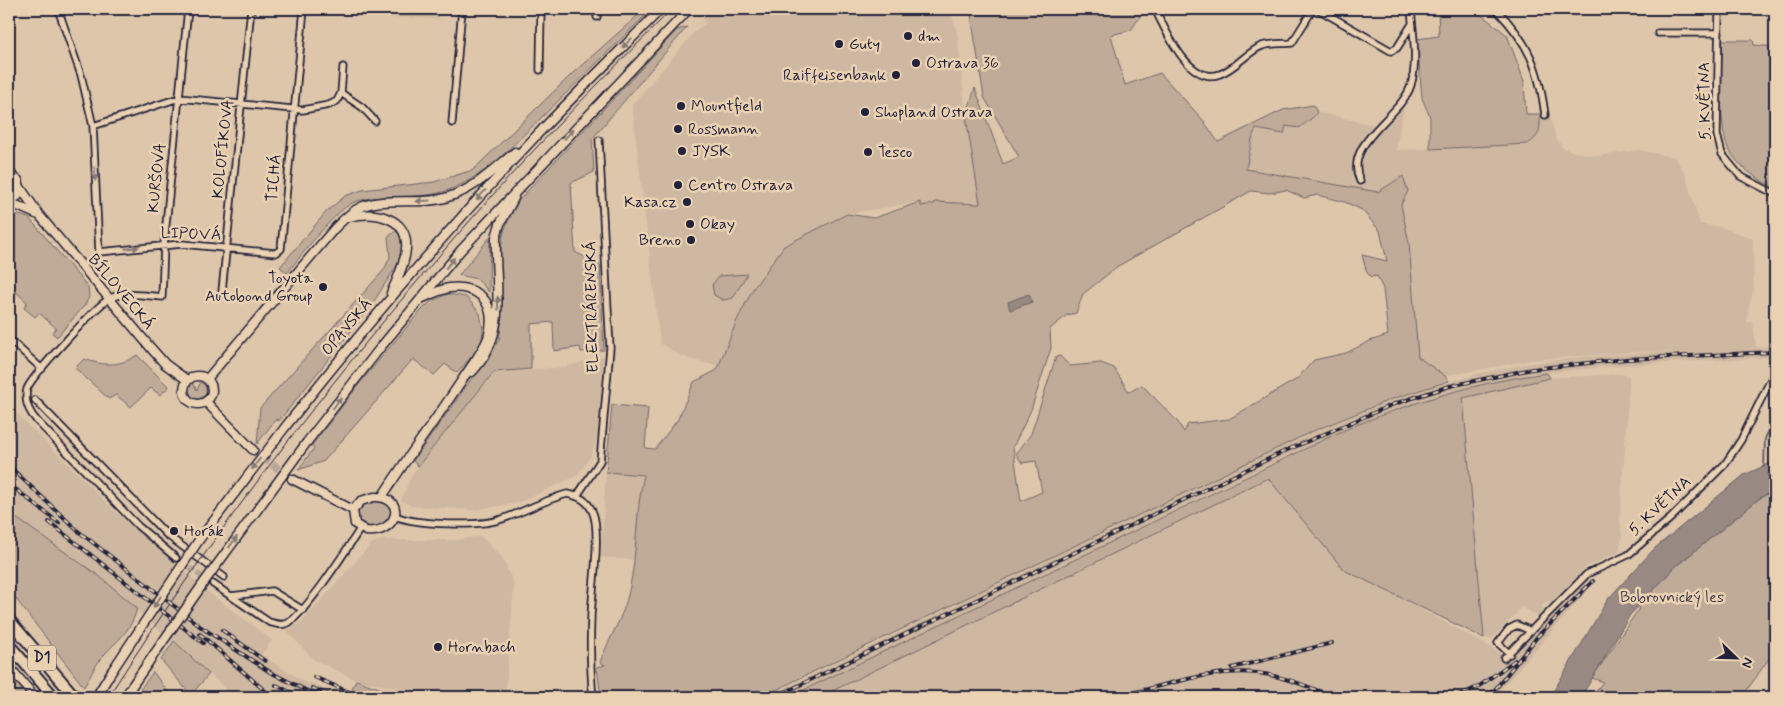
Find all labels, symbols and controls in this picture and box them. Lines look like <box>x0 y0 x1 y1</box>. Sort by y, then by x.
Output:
place label: dm <box>918 26 941 47</box>
marker: dm <box>902 30 914 42</box>
place label: Guty <box>849 34 880 55</box>
one-way arrow <box>621 37 633 49</box>
marker: Guty <box>833 38 845 50</box>
place label: Ostrava 36 <box>926 53 999 74</box>
marker: Ostrava 36 <box>910 57 922 69</box>
street label: 5. KVĚTNA <box>1694 62 1716 140</box>
place label: Raiffeisenbank <box>783 65 886 86</box>
marker: Raiffeisenbank <box>890 69 902 81</box>
place label: Mountfield <box>691 96 762 117</box>
street label: KOLOFÍKOVA <box>207 98 239 200</box>
marker: Mountfield <box>675 100 687 112</box>
place label: Shopland Ostrava <box>875 102 993 123</box>
marker: Shopland Ostrava <box>859 106 871 118</box>
place label: Rossmann <box>688 119 760 140</box>
marker: Rossmann <box>672 123 684 135</box>
one-way arrow <box>563 128 575 140</box>
place label: JYSK <box>692 141 731 162</box>
street label: KURŠOVA <box>143 142 171 214</box>
place label: Tesco <box>878 142 912 163</box>
marker: JYSK <box>676 145 688 157</box>
marker: Tesco <box>862 146 874 158</box>
street label: TICHÁ <box>261 153 287 203</box>
one-way arrow <box>92 167 100 183</box>
place label: Centro Ostrava <box>688 175 793 196</box>
marker: Centro Ostrava <box>672 179 684 191</box>
one-way arrow <box>475 189 487 201</box>
place label: Kasa.cz <box>624 192 677 213</box>
marker: Kasa.cz <box>681 196 693 208</box>
one-way arrow <box>415 198 431 206</box>
place label: Okay <box>700 214 735 235</box>
marker: Okay <box>684 218 696 230</box>
street label: LIPOVÁ <box>160 222 222 246</box>
place label: Breno <box>639 230 681 251</box>
marker: Breno <box>685 234 697 246</box>
street label: ELEKTRÁRENSKÁ <box>580 241 604 373</box>
one-way arrow <box>124 244 140 252</box>
street label: BÍLOVECKÁ <box>83 250 159 334</box>
one-way arrow <box>444 258 456 270</box>
place label: Toyota Autobond Group <box>205 268 313 307</box>
marker: Toyota Autobond Group <box>317 281 329 293</box>
street label: OPAVSKÁ <box>317 294 377 360</box>
one-way arrow <box>493 295 501 311</box>
one-way arrow <box>331 397 342 410</box>
one-way arrow <box>250 457 261 470</box>
street label: 5. KVĚTNA <box>1624 472 1696 540</box>
place label: Horák <box>184 521 224 542</box>
marker: Horák <box>168 525 180 537</box>
one-way arrow <box>228 535 238 549</box>
park label: Bobrovnický les <box>1620 587 1724 608</box>
one-way arrow <box>152 596 162 609</box>
north arrow <box>1712 634 1762 684</box>
place label: Hornbach <box>448 637 515 658</box>
marker: Hornbach <box>432 641 444 653</box>
road number: D1 <box>28 646 56 670</box>
text: N <box>1737 655 1757 670</box>

